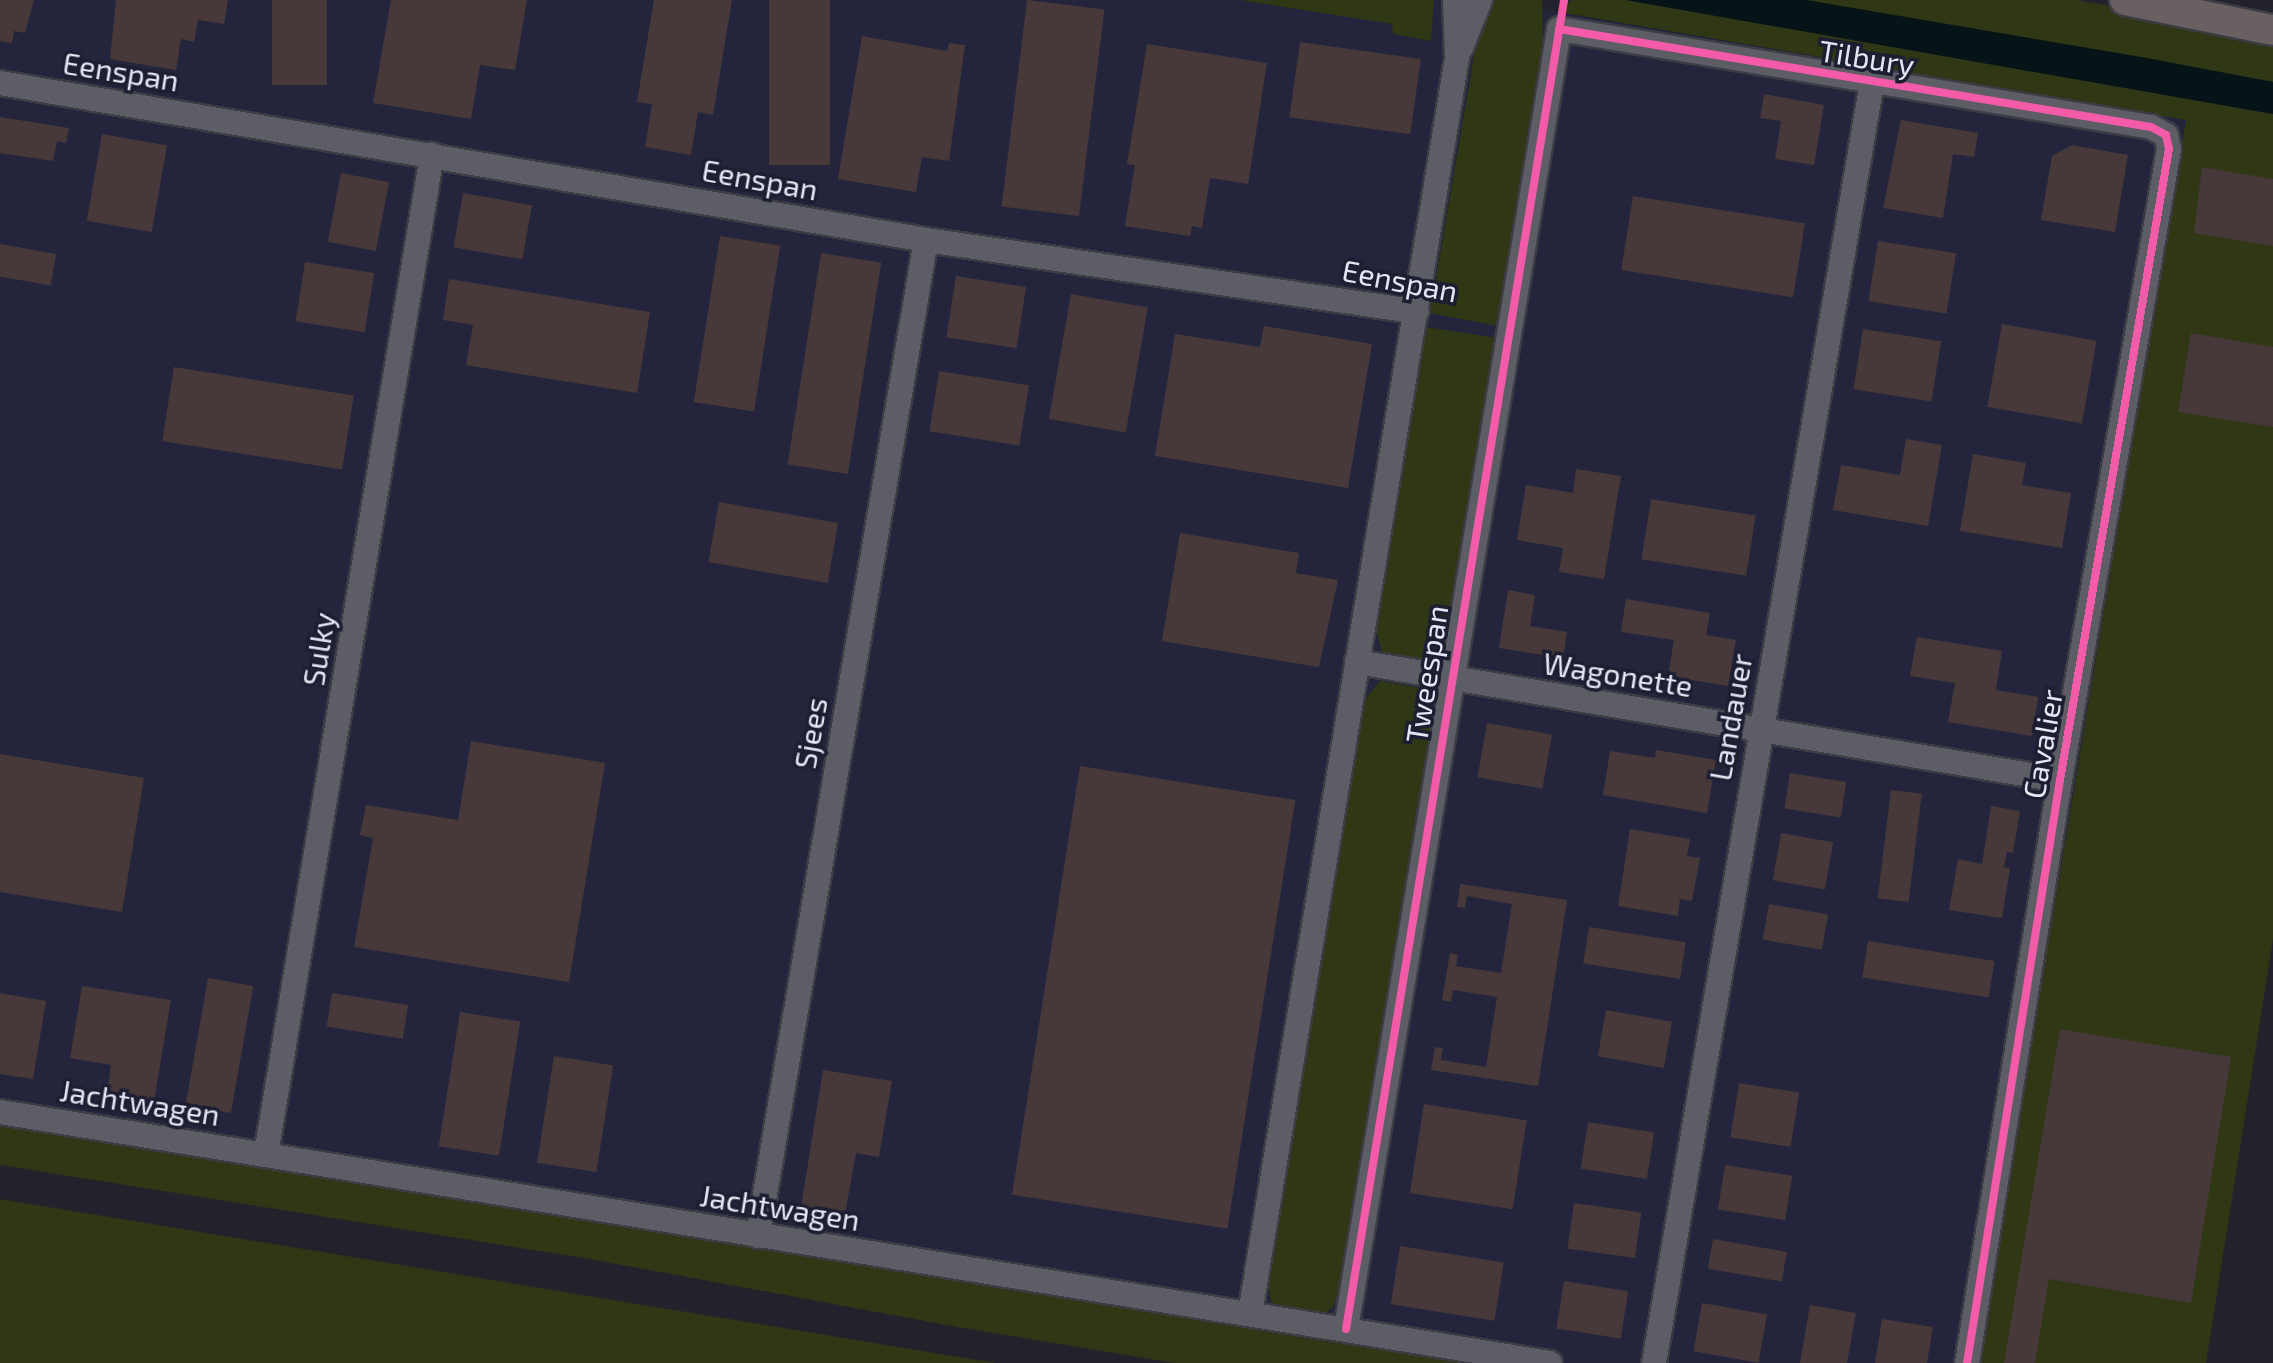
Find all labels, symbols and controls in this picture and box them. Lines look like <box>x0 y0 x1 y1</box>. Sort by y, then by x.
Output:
street label: Tilbury <box>1817 32 1917 82</box>
street label: Eenspan <box>60 44 182 98</box>
street label: Eenspan <box>699 151 821 207</box>
street label: Eenspan <box>1339 251 1461 309</box>
street label: Tweespan <box>1397 603 1455 745</box>
street label: Sulky <box>294 610 342 688</box>
street label: Wagonette <box>1541 644 1695 704</box>
street label: Landauer <box>1701 651 1759 783</box>
street label: Cavalier <box>2015 687 2069 801</box>
street label: Sjees <box>786 695 834 771</box>
street label: Jachtwagen <box>57 1072 223 1132</box>
street label: Jachtwagen <box>697 1177 863 1237</box>

